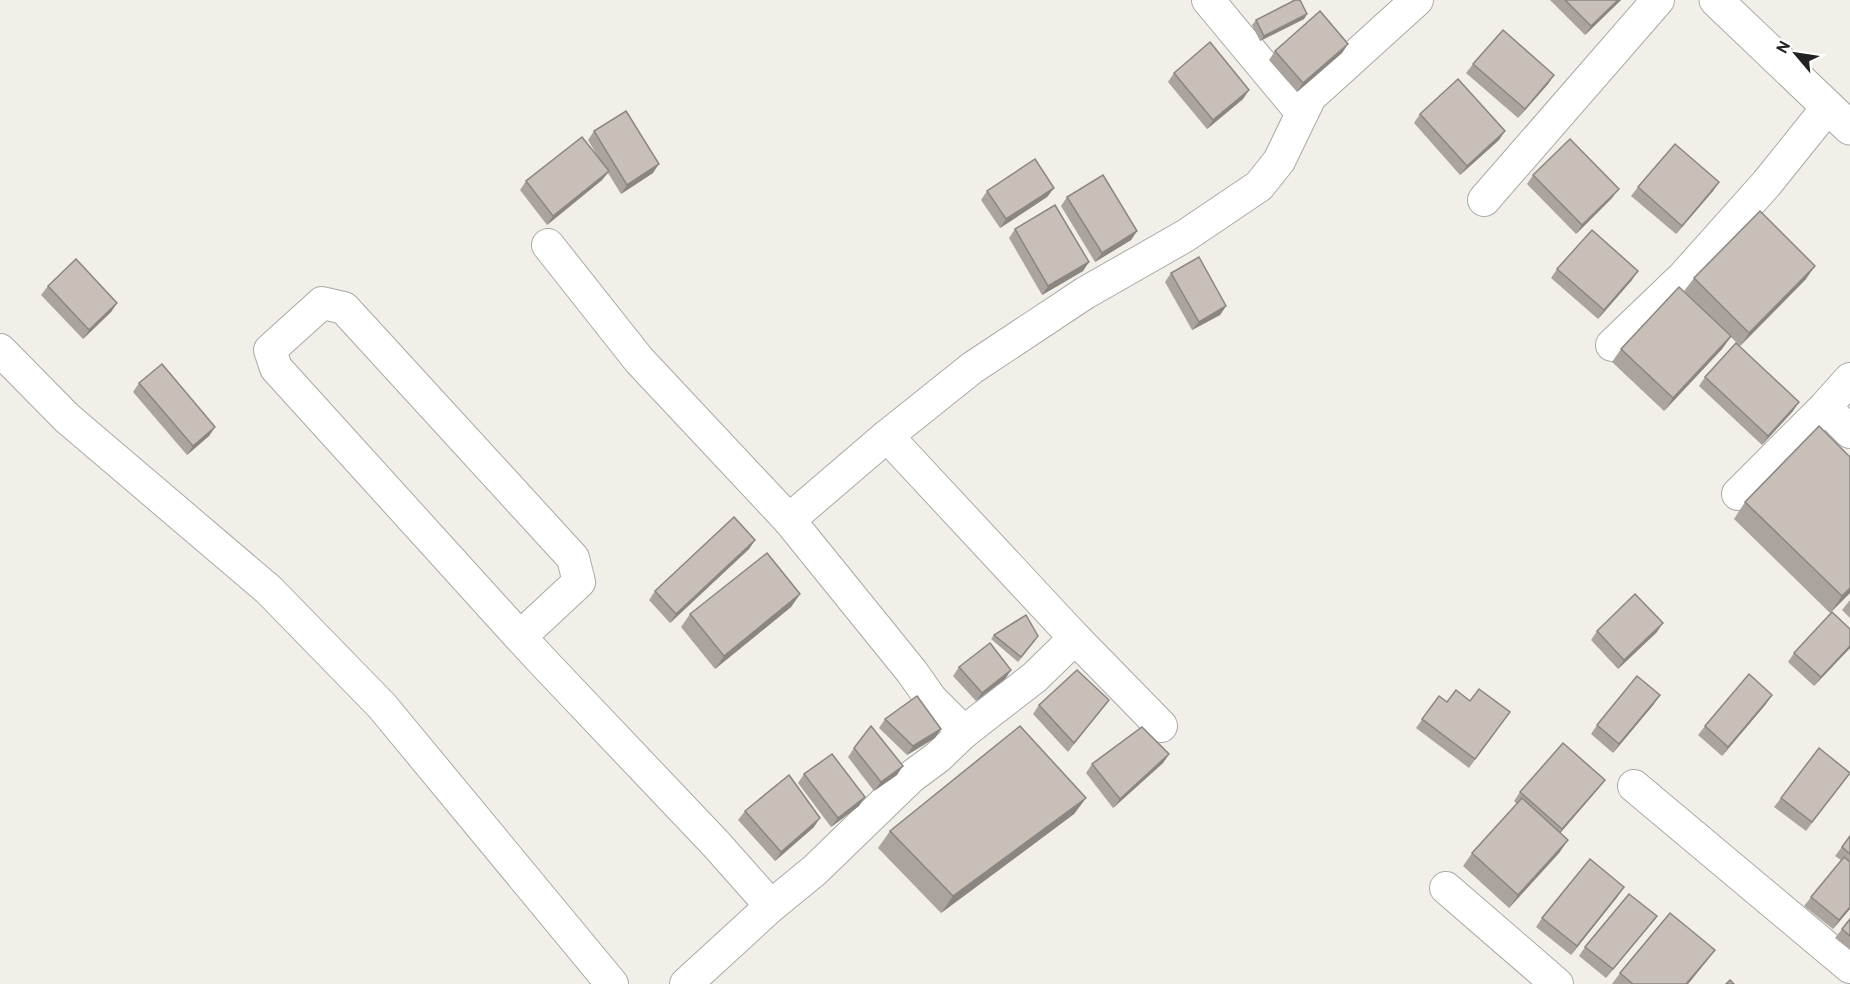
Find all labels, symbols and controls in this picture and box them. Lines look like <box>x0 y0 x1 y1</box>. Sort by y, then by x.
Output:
north arrow <box>1766 24 1826 84</box>
text: N <box>1773 38 1796 58</box>

